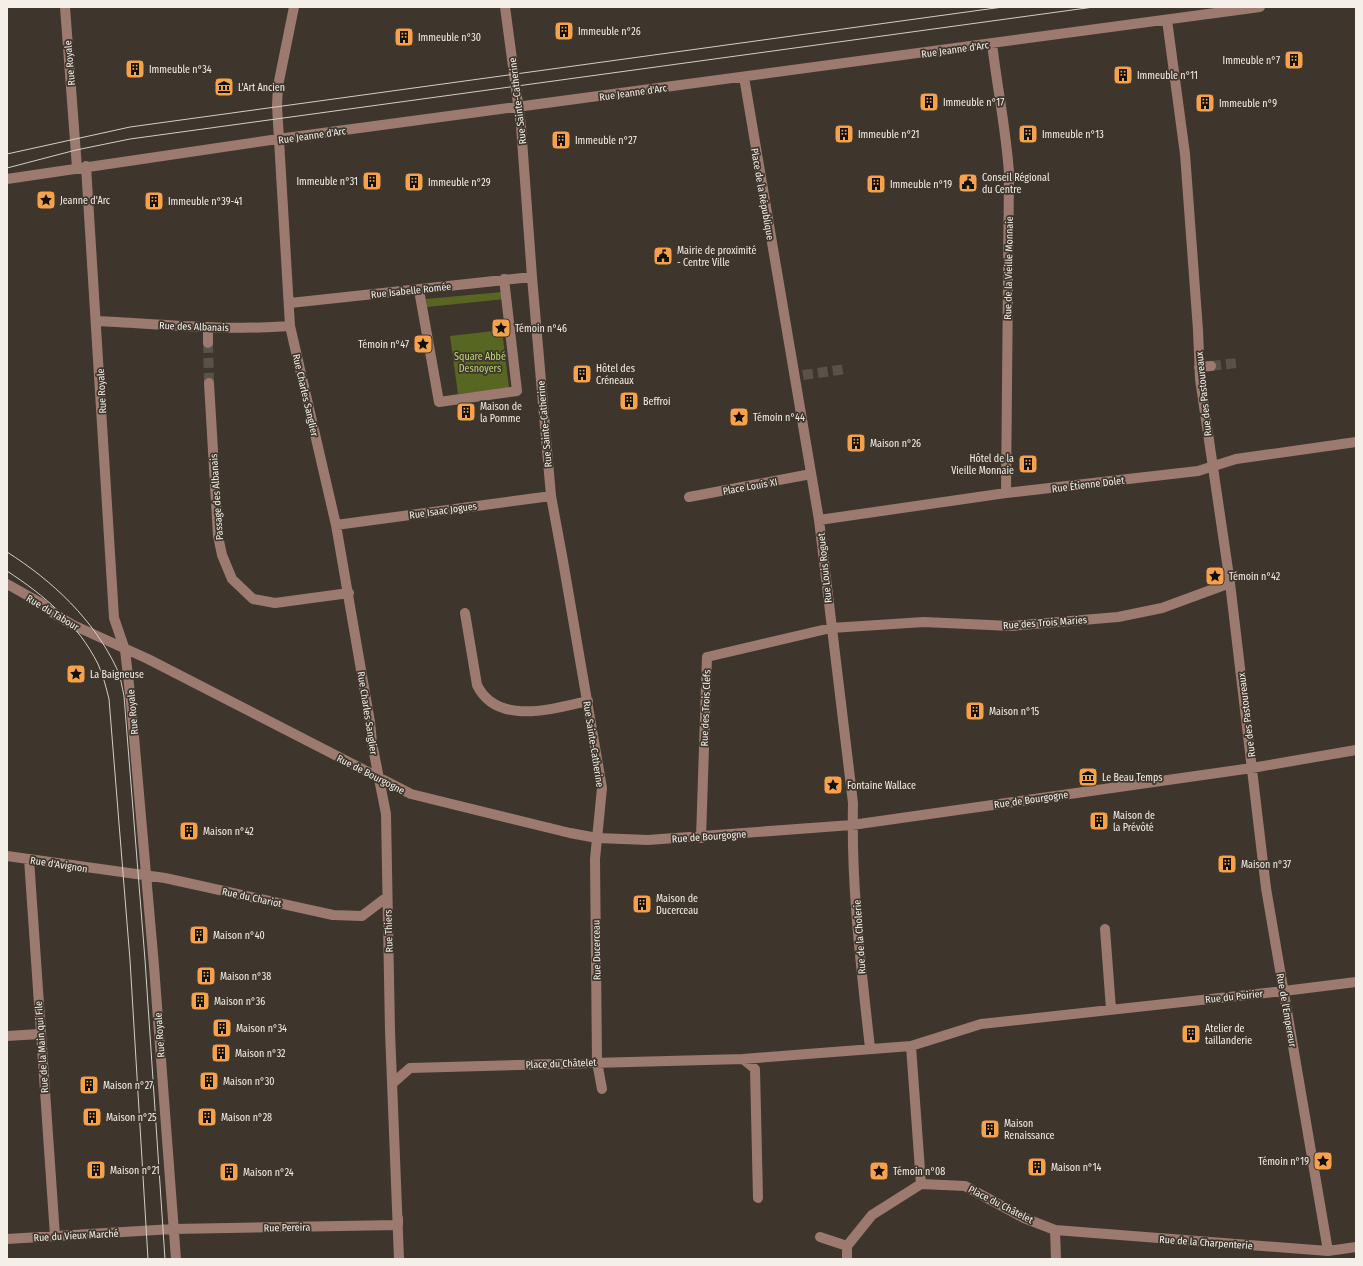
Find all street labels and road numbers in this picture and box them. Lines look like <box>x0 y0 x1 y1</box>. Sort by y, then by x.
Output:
street label: Rue Jeanne d'Arc <box>921 39 990 61</box>
street label: Rue Royale <box>62 40 78 86</box>
street label: Rue Sainte-Catherine <box>507 57 529 145</box>
street label: Rue Jeanne d'Arc <box>599 82 668 104</box>
street label: Rue Jeanne d'Arc <box>278 125 347 147</box>
street label: Place de la République <box>748 147 776 241</box>
street label: Rue de la Vieille Monnaie <box>1002 216 1016 320</box>
street label: Rue Isabelle Romée <box>370 281 452 301</box>
street label: Rue des Albanais <box>159 320 229 334</box>
street label: Rue des Pastoureaux <box>1194 350 1214 437</box>
street label: Rue Charles Sanglier <box>290 353 320 438</box>
street label: Rue Royale <box>95 368 109 414</box>
street label: Rue Sainte-Catherine <box>535 380 555 468</box>
street label: Passage des Albanais <box>208 453 226 540</box>
street label: Rue Étienne Dolet <box>1051 473 1126 495</box>
street label: Place Louis XI <box>722 476 778 498</box>
street label: Rue Isaac Jogues <box>409 500 478 522</box>
street label: Rue Louis Roguet <box>815 532 835 604</box>
street label: Rue du Tabour <box>24 592 81 634</box>
street label: Rue des Trois Maries <box>1003 614 1087 632</box>
street label: Rue des Trois Clefs <box>699 670 713 747</box>
street label: Rue Charles Sanglier <box>355 671 380 756</box>
street label: Rue des Pastoureaux <box>1236 671 1258 758</box>
street label: Rue Royale <box>125 689 141 735</box>
street label: Rue Sainte-Catherine <box>580 700 606 788</box>
street label: Rue de Bourgogne <box>335 753 407 797</box>
street label: Rue de Bourgogne <box>993 789 1069 811</box>
street label: Rue de Bourgogne <box>671 828 747 846</box>
street label: Rue d'Avignon <box>29 855 88 875</box>
street label: Rue du Chariot <box>221 886 283 910</box>
street label: Rue de la Cholerie <box>851 899 869 974</box>
street label: Rue Thiers <box>382 909 396 953</box>
street label: Rue Ducerceau <box>590 920 604 980</box>
street label: Rue de l'Empereur <box>1274 972 1298 1048</box>
street label: Rue du Poirier <box>1205 988 1264 1006</box>
street label: Rue de la Main qui File <box>33 1000 51 1093</box>
street label: Rue Royale <box>152 1012 168 1058</box>
street label: Place du Châtelet <box>525 1057 597 1071</box>
street label: Place du Châtelet <box>966 1183 1036 1227</box>
street label: Rue Pereira <box>264 1222 311 1234</box>
street label: Rue du Vieux Marché <box>33 1228 119 1244</box>
street label: Rue de la Charpenterie <box>1159 1234 1253 1252</box>

